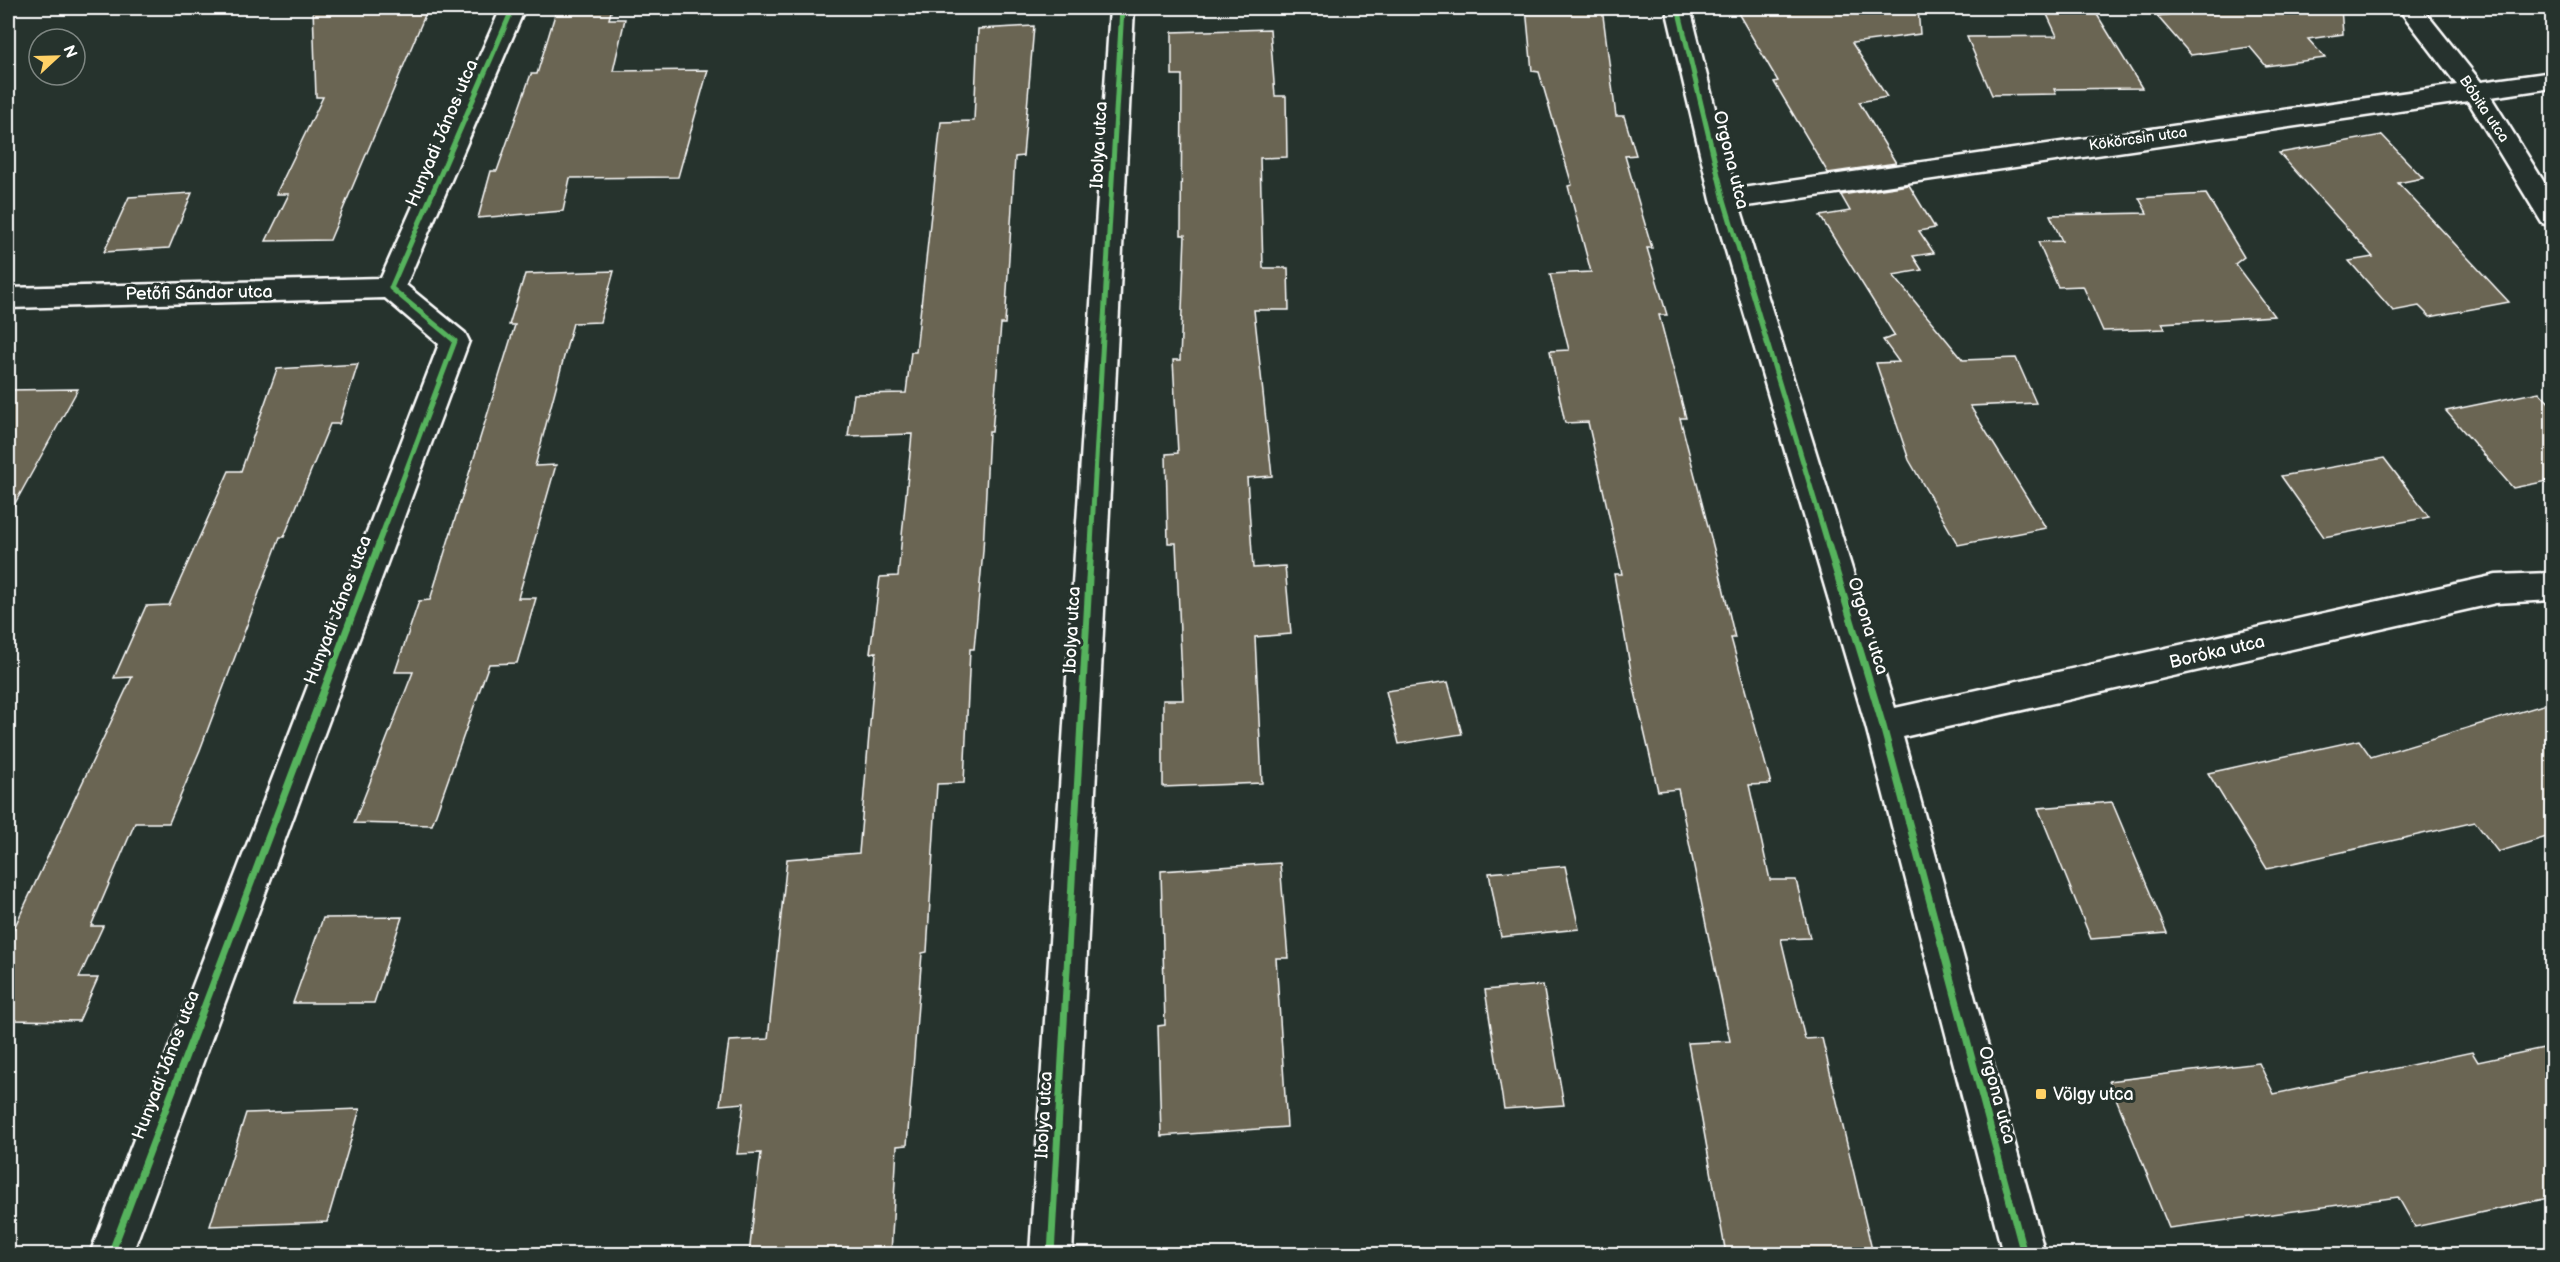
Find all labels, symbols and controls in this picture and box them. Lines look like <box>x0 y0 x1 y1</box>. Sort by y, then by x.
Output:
north arrow <box>27 27 87 87</box>
text: N <box>58 43 81 61</box>
street label: Hunyadi János utca <box>402 56 482 210</box>
street label: Bóbita utca <box>2455 72 2513 146</box>
street label: Ibolya utca <box>1086 101 1112 189</box>
street label: Orgona utca <box>1709 109 1753 211</box>
street label: Kökörcsin utca <box>2088 123 2188 155</box>
street label: Petőfi Sándor utca <box>125 281 273 305</box>
street label: Hunyadi János utca <box>300 533 376 687</box>
street label: Orgona utca <box>1843 575 1893 677</box>
street label: Ibolya utca <box>1059 586 1085 674</box>
street label: Boróka utca <box>2167 631 2267 673</box>
street label: Hunyadi János utca <box>128 988 204 1142</box>
street label: Orgona utca <box>1974 1044 2020 1146</box>
street label: Ibolya utca <box>1031 1071 1057 1159</box>
place label: Völgy utca <box>2053 1084 2134 1105</box>
marker: Völgy utca <box>2034 1087 2048 1101</box>

